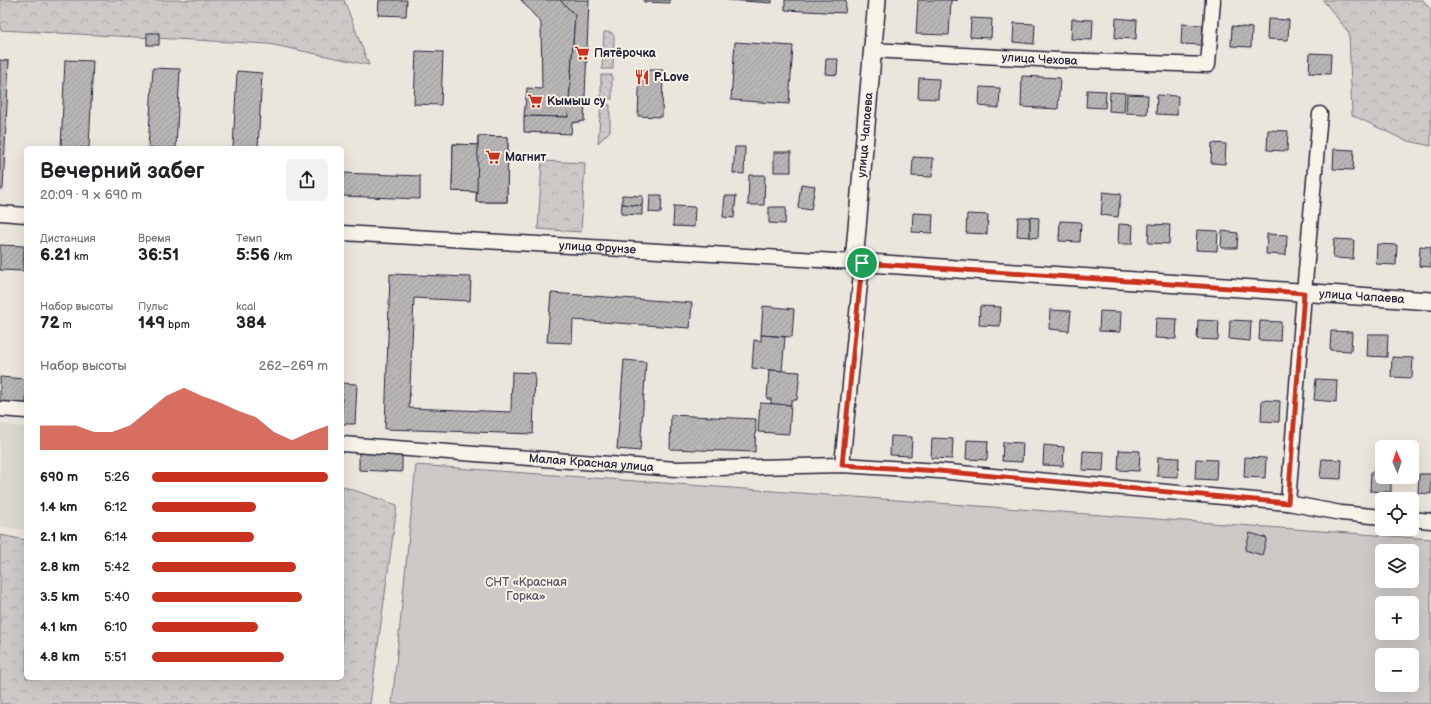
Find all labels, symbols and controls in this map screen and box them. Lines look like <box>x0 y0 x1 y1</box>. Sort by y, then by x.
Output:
supermarket icon: Пятёрочка <box>573 44 591 62</box>
place label: Пятёрочка <box>594 46 657 61</box>
street label: улица Чехова <box>1001 50 1078 69</box>
restaurant icon: P.Love <box>633 68 651 86</box>
place label: P.Love <box>654 70 689 85</box>
supermarket icon: Кымыш су <box>526 92 544 110</box>
street label: улица Чапаева <box>854 92 877 178</box>
place label: Кымыш су <box>547 94 606 109</box>
supermarket icon: Магнит <box>484 148 502 166</box>
place label: Магнит <box>505 150 547 165</box>
text: Вечерний забег <box>40 158 204 185</box>
button: share <box>286 159 328 201</box>
text: 20:09 · 9 × 690 m <box>40 187 142 203</box>
text: Дистанция <box>40 232 96 245</box>
text: Время <box>138 232 171 245</box>
text: Темп <box>236 232 262 245</box>
street label: улица Фрунзе <box>559 238 637 258</box>
text: 6.21 <box>40 245 71 265</box>
text: 36:51 <box>138 245 179 265</box>
text: 5:56 <box>236 245 270 265</box>
pin <box>845 246 879 280</box>
text: km <box>71 250 89 263</box>
text: /km <box>270 250 292 263</box>
icon: arrive <box>851 252 873 274</box>
street label: улица Чапаева <box>1319 286 1405 307</box>
text: Набор высоты <box>40 300 113 313</box>
text: Пульс <box>138 300 168 313</box>
text: kcal <box>236 300 256 313</box>
text: 72 <box>40 313 60 333</box>
text: 149 <box>138 313 165 333</box>
text: 384 <box>236 313 266 333</box>
text: m <box>60 318 72 331</box>
text: bpm <box>165 318 190 331</box>
text: Набор высоты <box>40 358 127 374</box>
text: 262–269 m <box>259 358 328 374</box>
north arrow <box>1375 440 1419 484</box>
map controls <box>1375 440 1419 692</box>
street label: Малая Красная улица <box>528 451 654 475</box>
text: 690 m <box>40 469 78 485</box>
text: 5:26 <box>104 469 130 485</box>
button: locate <box>1375 492 1419 536</box>
text: 1.4 km <box>40 499 77 515</box>
text: 6:12 <box>104 499 127 515</box>
text: 2.1 km <box>40 529 78 545</box>
text: 6:14 <box>104 529 128 545</box>
button: layers <box>1375 544 1419 588</box>
text: 2.8 km <box>40 559 80 575</box>
text: 5:42 <box>104 559 130 575</box>
park label: СНТ «Красная Горка» <box>485 575 567 604</box>
text: 3.5 km <box>40 589 79 605</box>
text: 5:40 <box>104 589 130 605</box>
button: + <box>1375 596 1419 640</box>
text: 4.1 km <box>40 619 77 635</box>
text: 6:10 <box>104 619 127 635</box>
button: − <box>1375 648 1419 692</box>
text: 4.8 km <box>40 649 80 665</box>
text: 5:51 <box>104 649 127 665</box>

